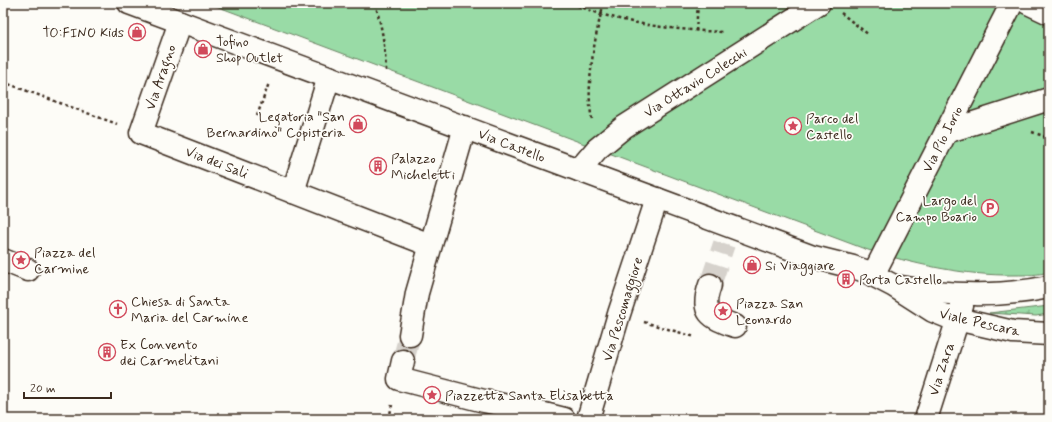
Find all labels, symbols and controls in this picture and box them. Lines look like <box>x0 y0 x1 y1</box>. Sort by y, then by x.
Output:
shop icon: TO:FINO Kids <box>127 22 147 42</box>
place label: TO:FINO Kids <box>42 24 124 42</box>
place label: Tofino Shop Outlet <box>216 33 283 67</box>
shop icon: Tofino Shop Outlet <box>193 39 213 59</box>
street label: Via Aragno <box>141 42 182 113</box>
street label: Via Ottavio Colecchi <box>640 44 751 122</box>
street label: Via Pio Iorio <box>919 103 967 176</box>
place label: Legatoria "San Bernardino" Copisteria <box>207 108 346 142</box>
place label: Parco del Castello <box>806 110 858 144</box>
shop icon: Legatoria "San Bernardino" Copisteria <box>348 114 368 134</box>
place icon: Parco del Castello <box>783 116 803 136</box>
street label: Via Castello <box>476 125 548 167</box>
street label: Via dei Sali <box>183 143 251 183</box>
place label: Palazzo Micheletti <box>391 150 455 184</box>
building icon: Palazzo Micheletti <box>368 156 388 176</box>
place label: Largo del Campo Boario <box>896 192 977 226</box>
parking icon: Largo del Campo Boario <box>980 198 1000 218</box>
place label: Piazza del Carmine <box>34 244 95 278</box>
place icon: Piazza del Carmine <box>11 250 31 270</box>
street label: Via Pescomaggiore <box>599 255 649 364</box>
shop icon: Si Viaggiare <box>742 255 762 275</box>
place label: Si Viaggiare <box>765 257 836 276</box>
building icon: Porta Castello <box>836 269 856 289</box>
place label: Porta Castello <box>859 271 942 289</box>
place label: Chiesa di Santa Maria del Carmine <box>131 293 249 327</box>
place label: Piazza San Leonardo <box>736 295 803 329</box>
church icon: Chiesa di Santa Maria del Carmine <box>108 299 128 319</box>
place icon: Piazza San Leonardo <box>713 301 733 321</box>
street label: Viale Pescara <box>938 305 1022 341</box>
place label: Ex Convento dei Carmelitani <box>120 336 219 370</box>
street label: Via Zara <box>925 340 959 398</box>
building icon: Ex Convento dei Carmelitani <box>97 342 117 362</box>
scale bar <box>24 374 111 400</box>
text: 20 m <box>30 381 56 397</box>
place icon: Piazzetta Santa Elisabetta <box>422 385 442 405</box>
place label: Piazzetta Santa Elisabetta <box>445 387 614 405</box>

